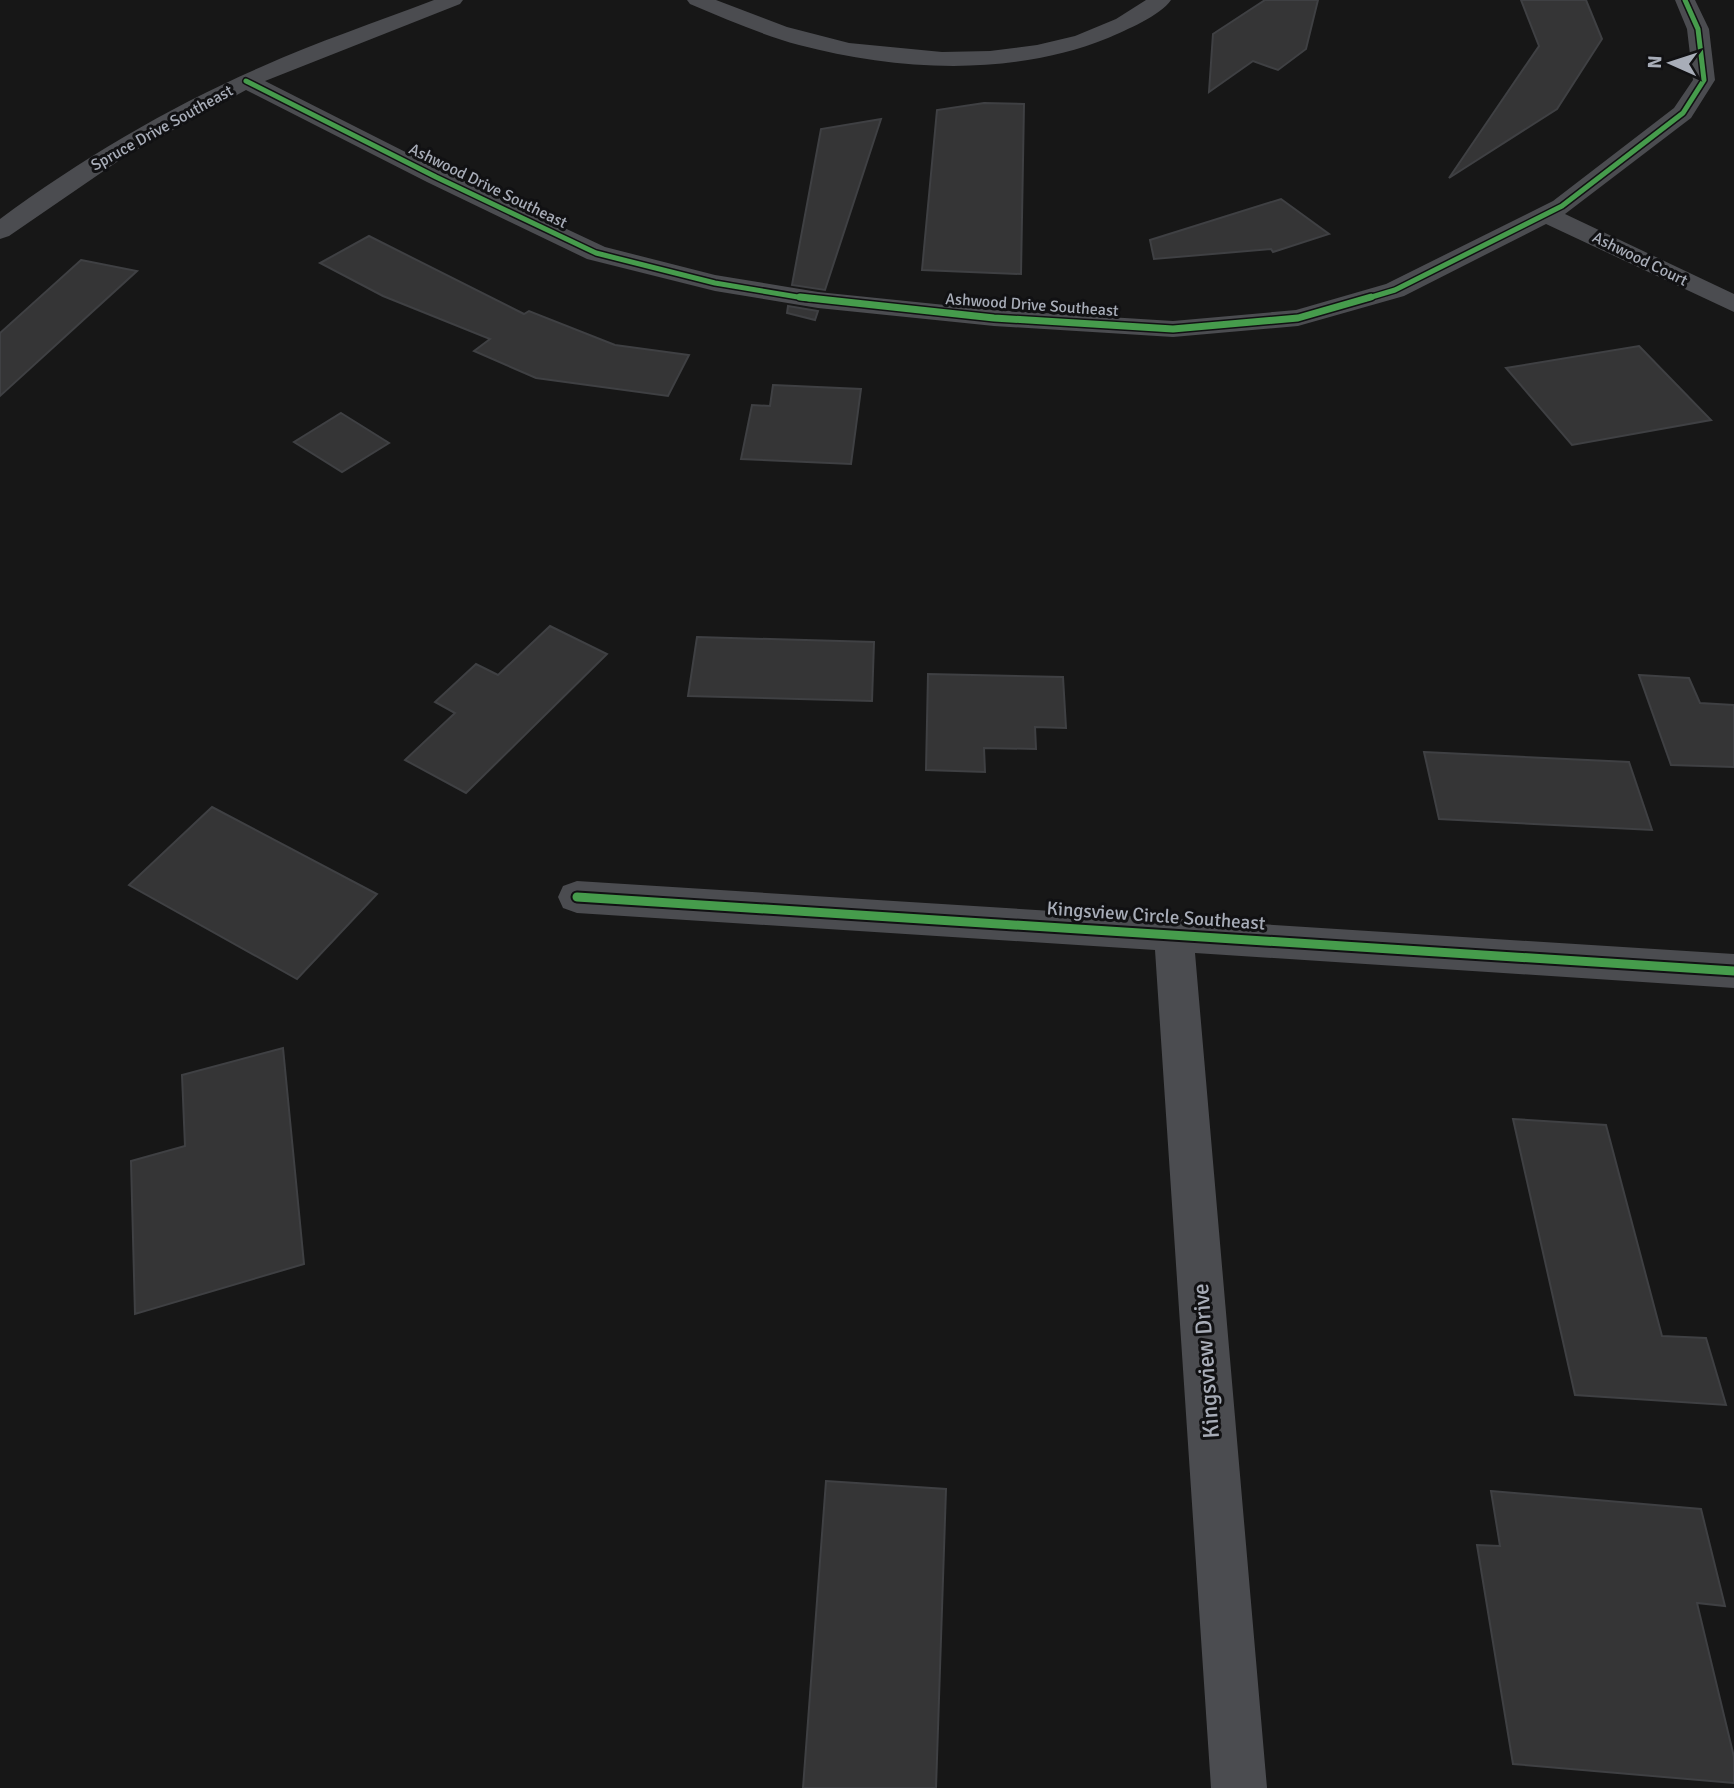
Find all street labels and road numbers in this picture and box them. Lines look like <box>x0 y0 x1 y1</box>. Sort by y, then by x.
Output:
street label: Spruce Drive Southeast <box>88 80 237 175</box>
street label: Ashwood Drive Southeast <box>406 139 571 233</box>
street label: Ashwood Court <box>1589 227 1691 291</box>
street label: Ashwood Drive Southeast <box>945 289 1120 321</box>
street label: Kingsview Circle Southeast <box>1046 896 1266 936</box>
street label: Kingsview Drive <box>1186 1282 1226 1440</box>

